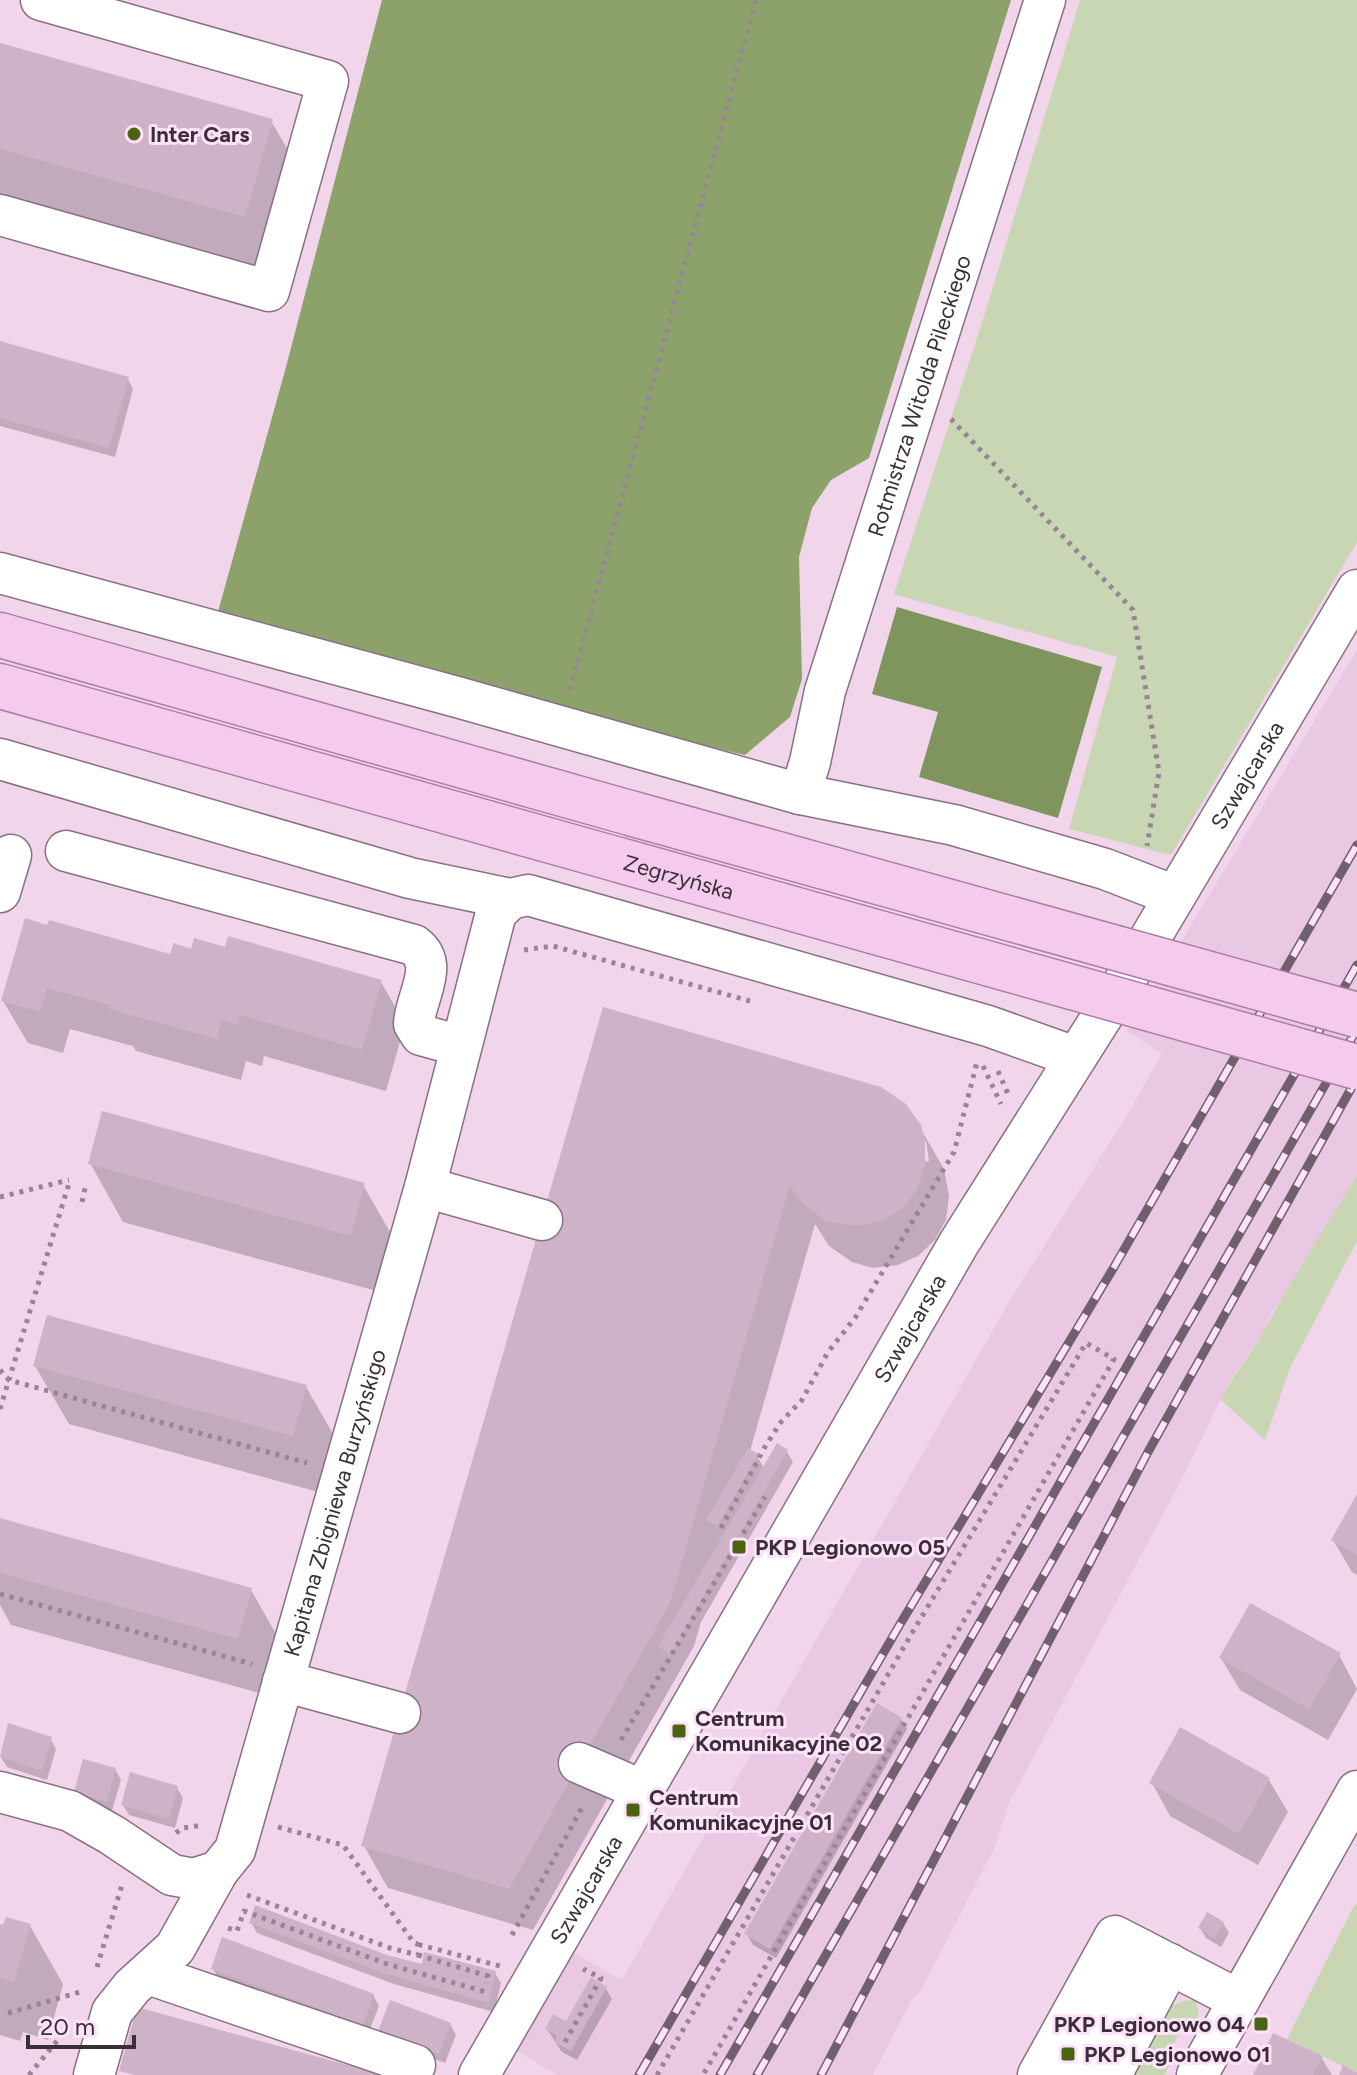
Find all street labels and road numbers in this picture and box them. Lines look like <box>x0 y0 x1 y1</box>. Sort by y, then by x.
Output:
street label: Rotmistrza Witolda Pileckiego <box>862 252 977 540</box>
street label: Szwajcarska <box>1205 716 1290 834</box>
street label: Zegrzyńska <box>620 849 737 905</box>
street label: Szwajcarska <box>868 1269 952 1388</box>
street label: Kapitana Zbigniewa Burzyńskigo <box>278 1346 392 1660</box>
street label: Szwajcarska <box>544 1831 628 1949</box>

